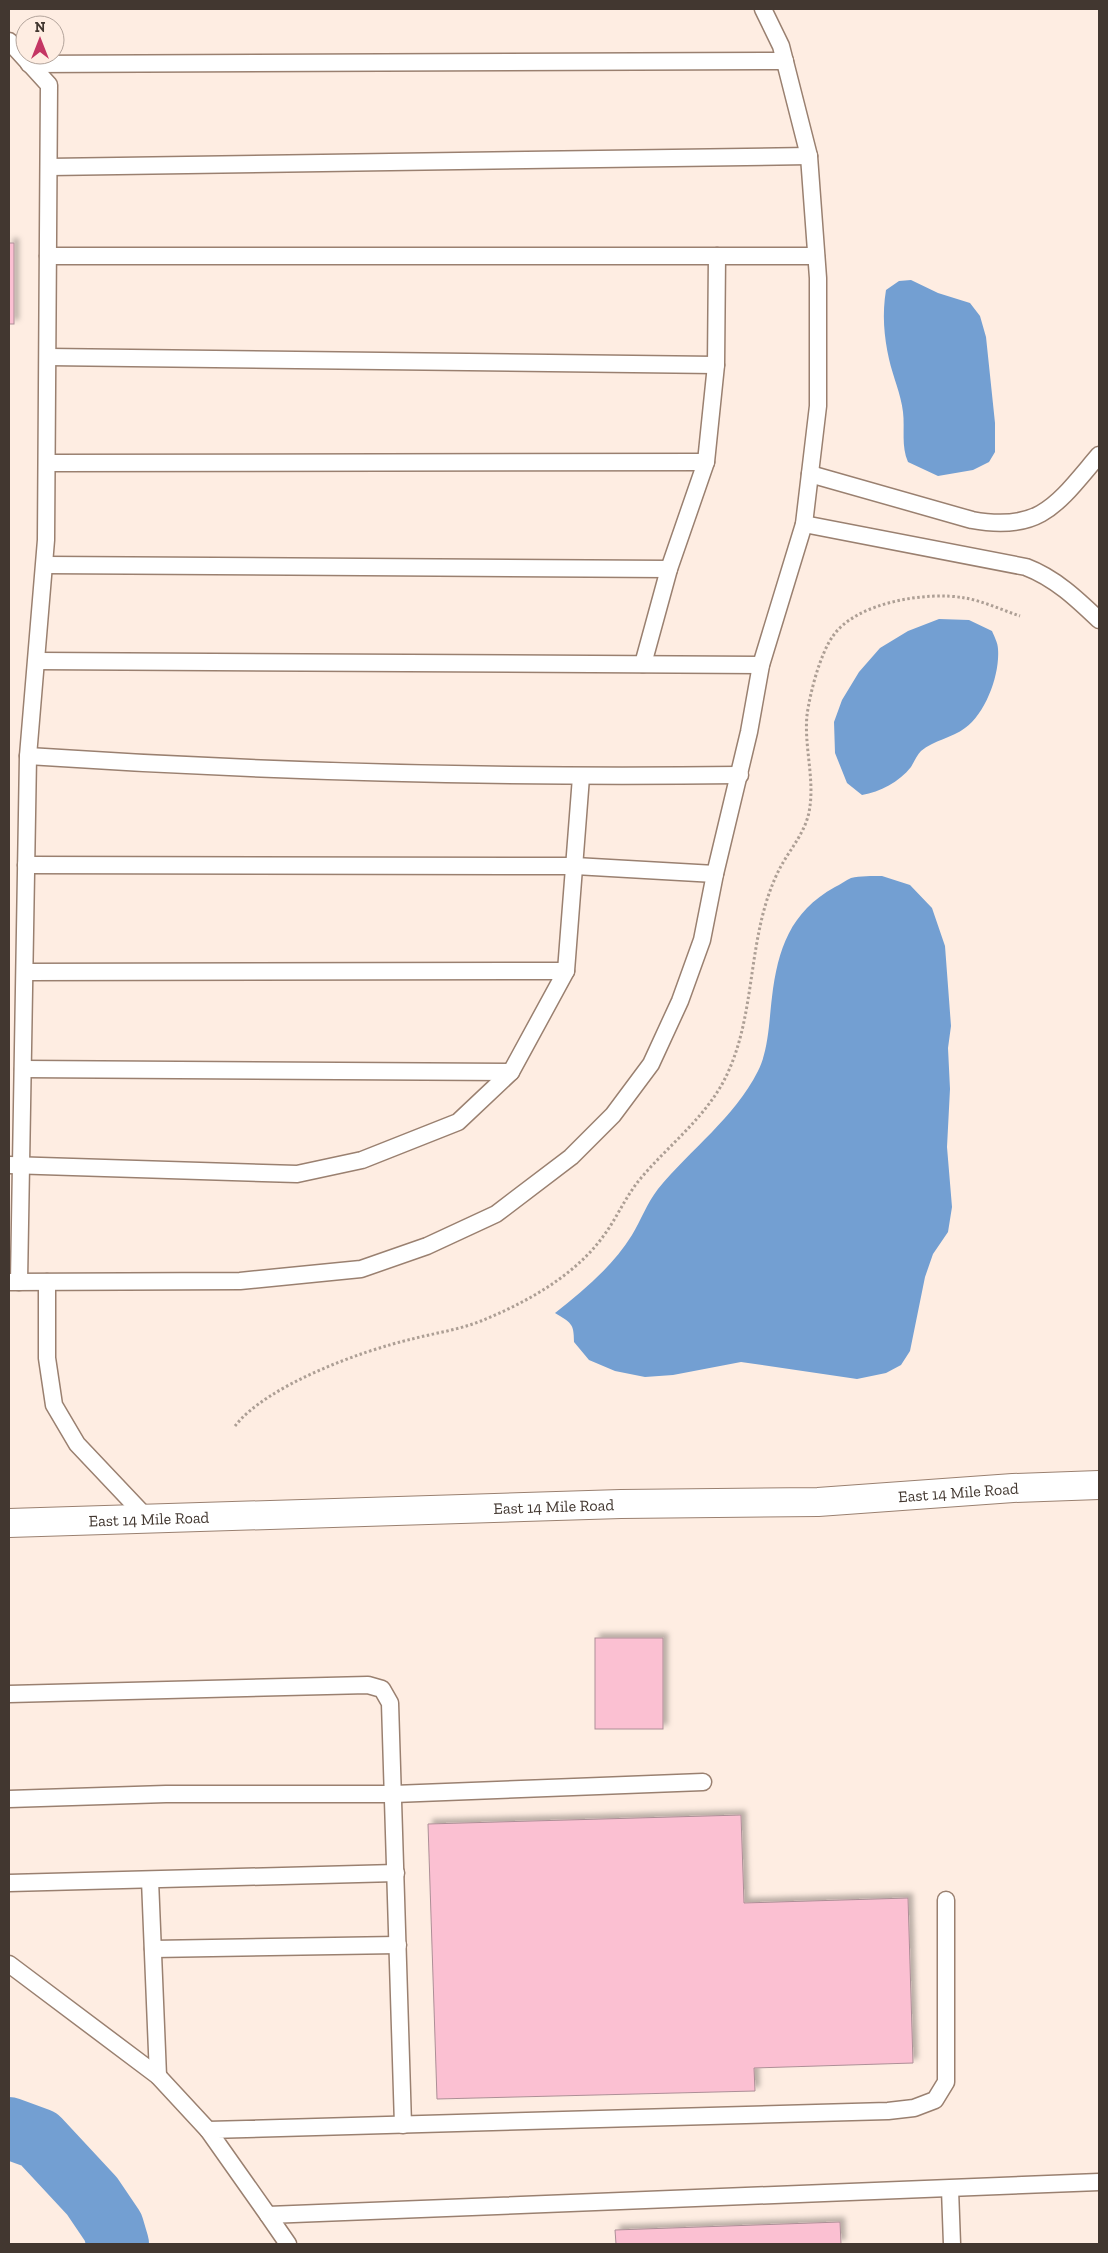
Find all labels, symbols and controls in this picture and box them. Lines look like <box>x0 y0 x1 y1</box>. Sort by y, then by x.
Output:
north arrow <box>15 15 65 65</box>
text: N <box>35 19 46 36</box>
street label: East 14 Mile Road <box>897 1478 1019 1506</box>
street label: East 14 Mile Road <box>493 1495 615 1517</box>
street label: East 14 Mile Road <box>88 1507 210 1530</box>

